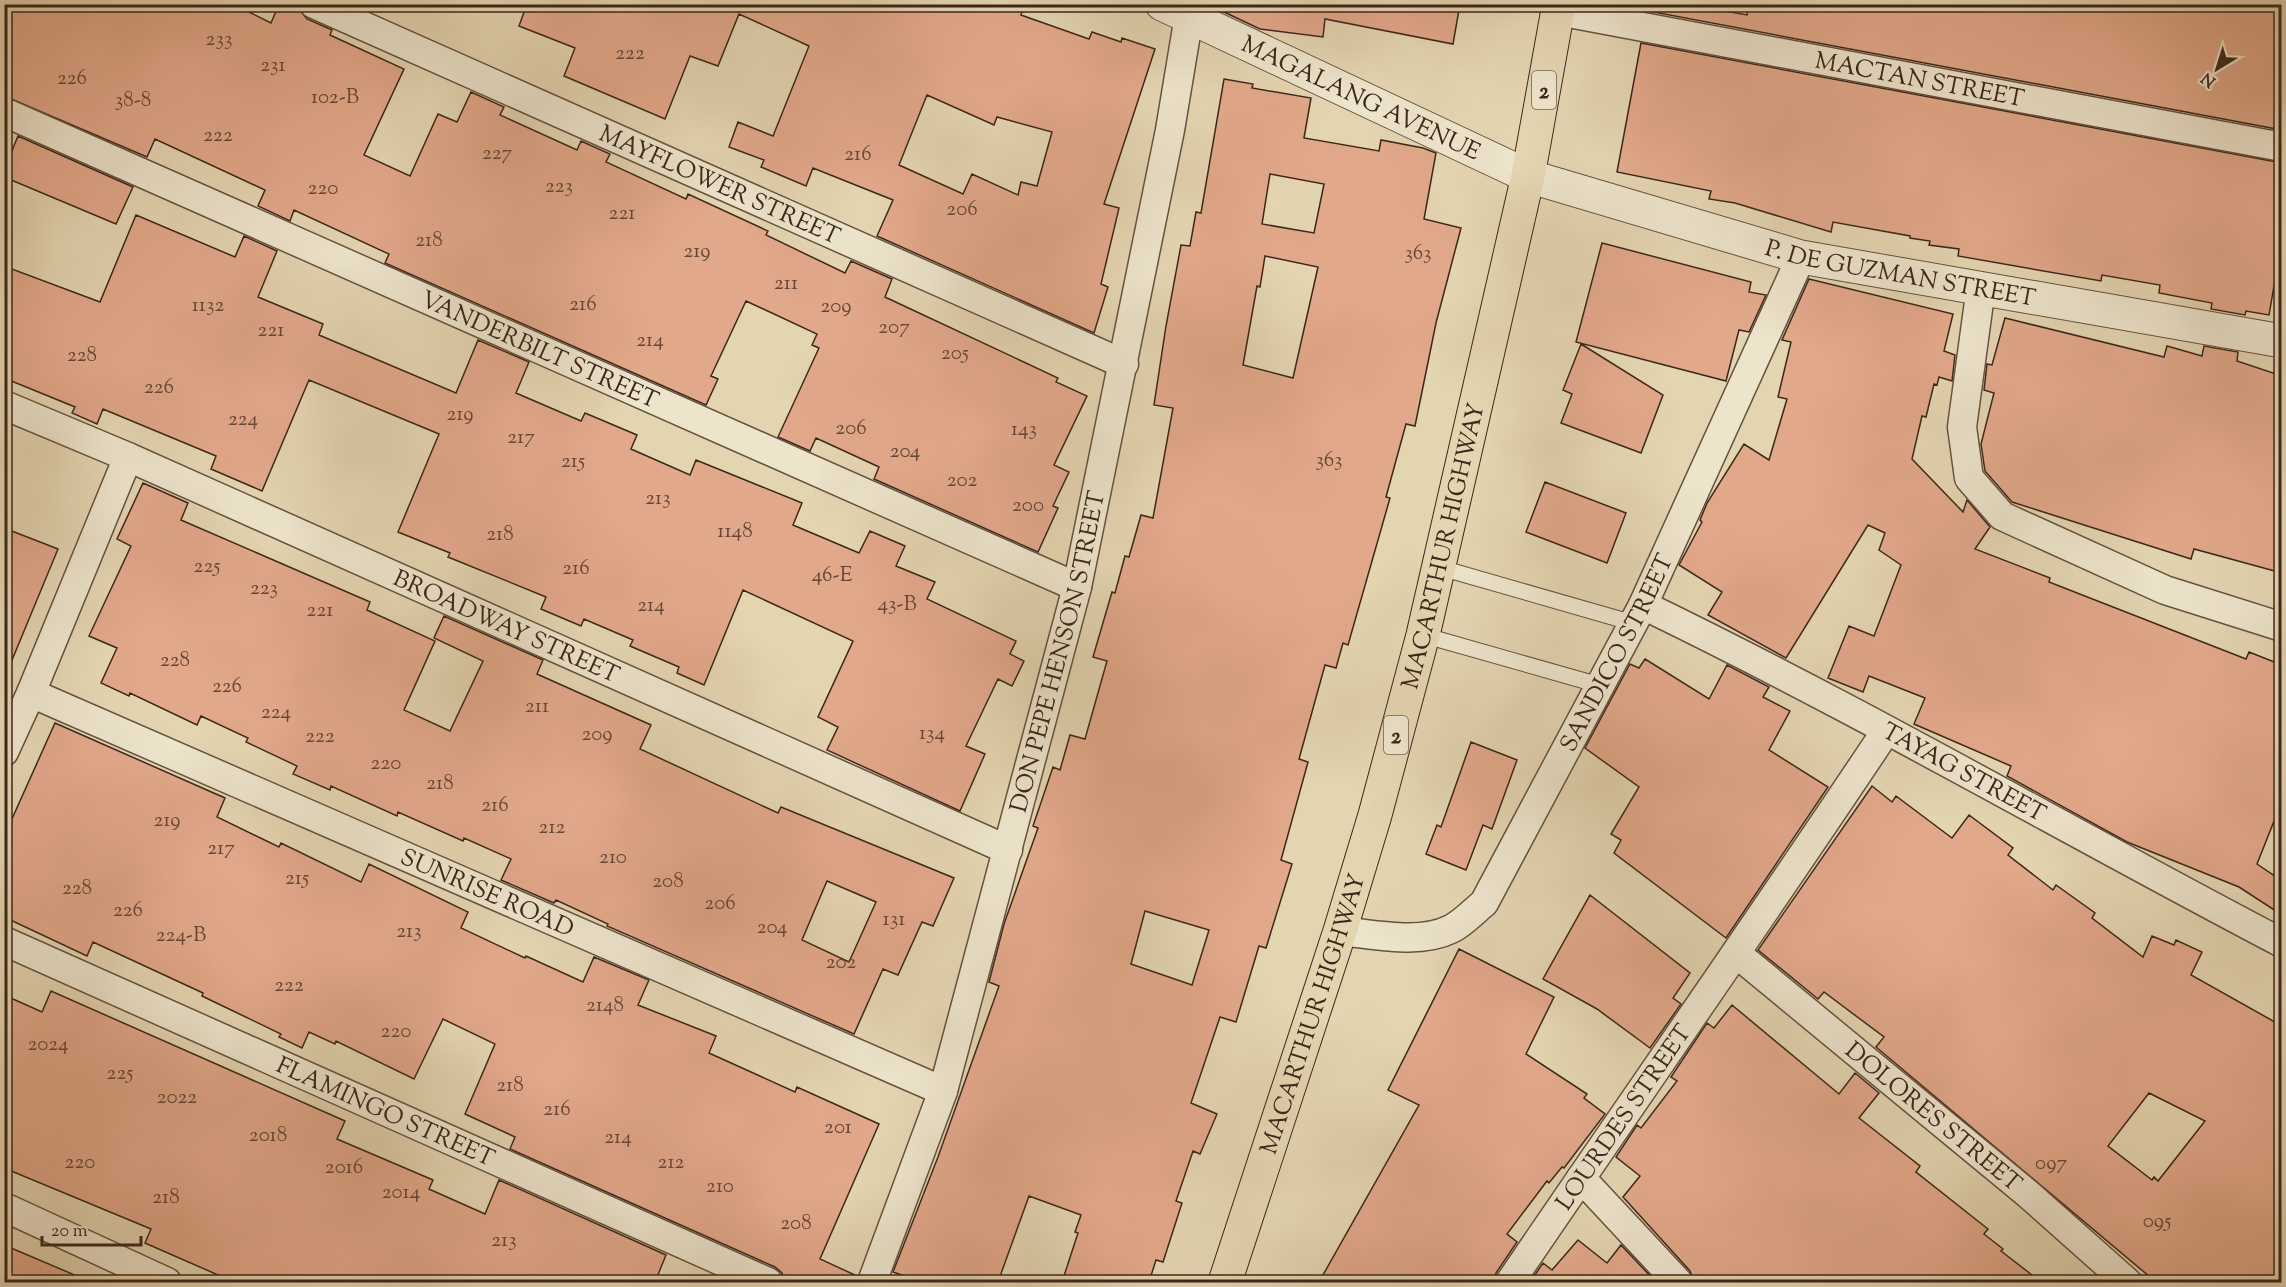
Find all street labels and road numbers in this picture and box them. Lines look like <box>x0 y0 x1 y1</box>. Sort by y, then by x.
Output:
street label: MAGALANG AVENUE <box>1235 29 1486 170</box>
street label: MACTAN STREET <box>1812 45 2027 117</box>
road number: 2 <box>1532 71 1556 109</box>
street label: MAYFLOWER STREET <box>593 118 845 255</box>
street label: P. DE GUZMAN STREET <box>1761 232 2038 317</box>
street label: VANDERBILT STREET <box>415 283 664 419</box>
street label: MACARTHUR HIGHWAY <box>1394 400 1495 693</box>
street label: DON PEPE HENSON STREET <box>1003 488 1115 817</box>
street label: SANDICO STREET <box>1553 549 1683 758</box>
street label: BROADWAY STREET <box>387 562 624 693</box>
street label: TAYAG STREET <box>1875 715 2051 832</box>
road number: 2 <box>1384 716 1408 754</box>
street label: SUNRISE ROAD <box>394 841 579 947</box>
street label: MACARTHUR HIGHWAY <box>1253 870 1375 1159</box>
street label: LOURDES STREET <box>1549 1018 1701 1218</box>
street label: DOLORES STREET <box>1837 1035 2028 1201</box>
street label: FLAMINGO STREET <box>270 1050 500 1177</box>

